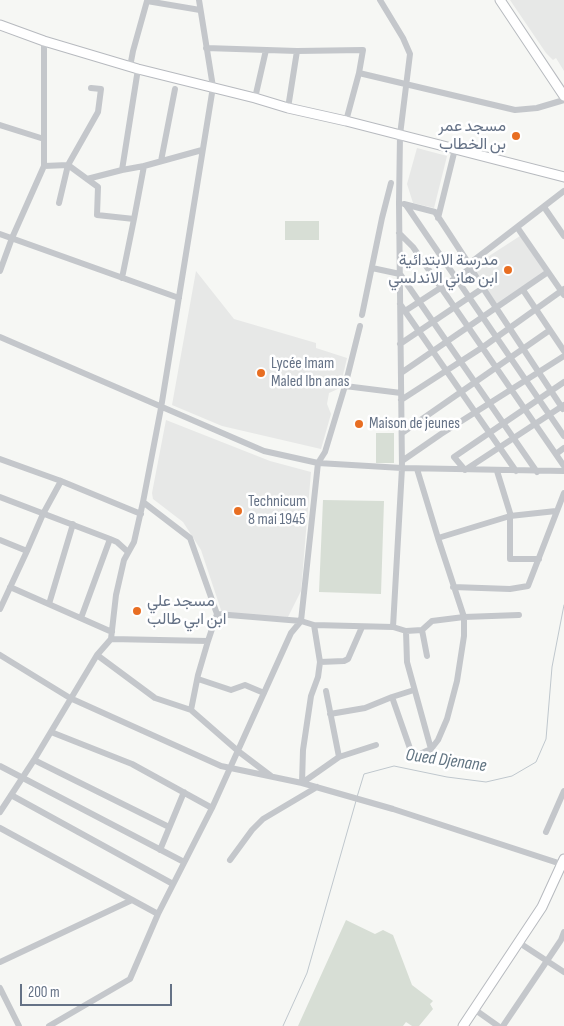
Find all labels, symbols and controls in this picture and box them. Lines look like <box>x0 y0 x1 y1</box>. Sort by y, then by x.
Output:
place label: مسجد عمر بن الخطاب <box>438 117 506 155</box>
marker: مسجد عمر بن الخطاب <box>510 130 522 142</box>
place label: مدرسة الابتدائية ابن هاني الاندلسي <box>388 251 498 289</box>
marker: مدرسة الابتدائية ابن هاني الاندلسي <box>502 264 514 276</box>
place label: Lycée Imam Maled Ibn anas <box>271 354 349 392</box>
marker: Lycée Imam Maled Ibn anas <box>255 367 267 379</box>
place label: Maison de jeunes <box>369 414 460 434</box>
marker: Maison de jeunes <box>353 418 365 430</box>
place label: Technicum 8 mai 1945 <box>248 492 306 530</box>
marker: Technicum 8 mai 1945 <box>232 505 244 517</box>
place label: مسجد علي ابن ابي طالب <box>147 592 226 630</box>
marker: مسجد علي ابن ابي طالب <box>131 605 143 617</box>
water label: Oued Djenane <box>404 745 488 777</box>
scale bar <box>22 974 175 1006</box>
text: 200 m <box>28 983 60 1002</box>

